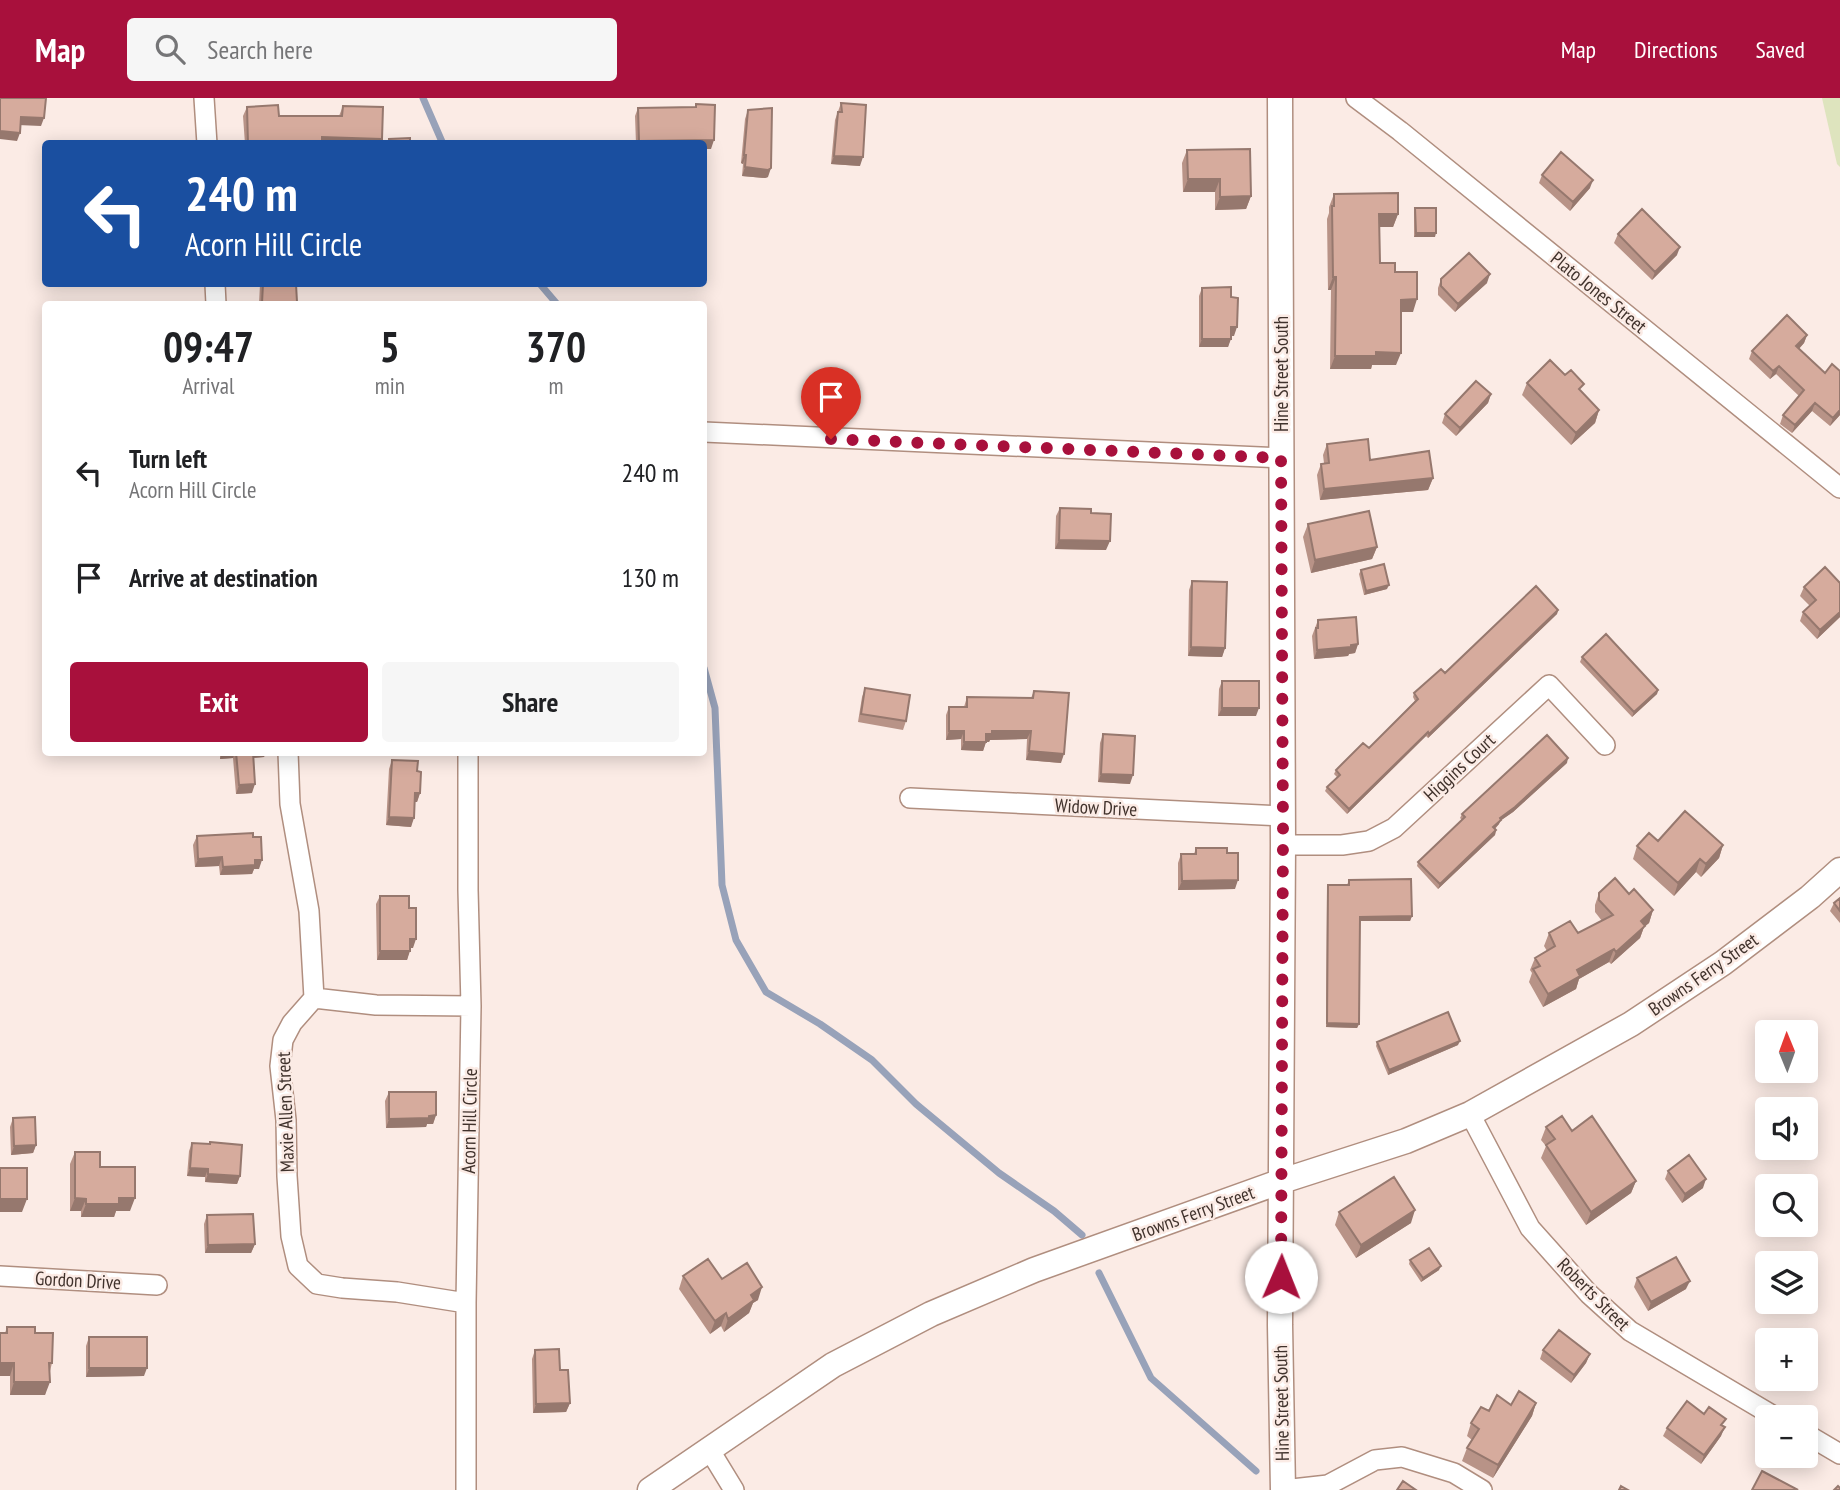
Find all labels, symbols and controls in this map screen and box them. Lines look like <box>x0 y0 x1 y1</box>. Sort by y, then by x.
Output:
search box <box>127 18 617 81</box>
text: Map <box>35 28 85 71</box>
icon: search <box>151 30 189 68</box>
text: Search here <box>207 33 313 66</box>
text: Map <box>1561 34 1596 65</box>
text: Directions <box>1634 34 1718 65</box>
text: Saved <box>1756 34 1805 65</box>
text: 240 m <box>185 161 298 225</box>
icon: left <box>70 168 161 259</box>
text: Acorn Hill Circle <box>185 223 362 265</box>
street label: Plato Jones Street <box>1546 246 1652 339</box>
street label: Hine Street South <box>1269 316 1293 432</box>
text: 09:47 <box>163 319 254 374</box>
text: 5 <box>380 319 400 374</box>
text: 370 <box>526 319 586 374</box>
pin <box>801 367 861 439</box>
text: Arrival <box>182 371 234 400</box>
text: min <box>375 371 405 400</box>
text: m <box>548 371 563 400</box>
icon: arrive <box>812 378 850 416</box>
text: Turn left <box>129 442 207 475</box>
icon: left <box>70 454 108 492</box>
text: 240 m <box>621 456 679 489</box>
text: Acorn Hill Circle <box>129 475 256 504</box>
icon: arrive <box>70 559 108 597</box>
text: Arrive at destination <box>129 561 318 594</box>
text: 130 m <box>621 561 679 594</box>
button: Exit <box>70 662 368 742</box>
button: Share <box>382 662 679 742</box>
street label: Higgins Court <box>1418 727 1500 806</box>
street label: Widow Drive <box>1054 793 1138 821</box>
street label: Browns Ferry Street <box>1644 927 1763 1021</box>
north arrow <box>1755 1020 1818 1083</box>
map controls <box>1755 1020 1818 1468</box>
street label: Maxie Allen Street <box>271 1051 299 1173</box>
street label: Acorn Hill Circle <box>456 1068 482 1174</box>
button: sound <box>1755 1097 1818 1160</box>
button: search <box>1755 1174 1818 1237</box>
street label: Browns Ferry Street <box>1129 1180 1258 1246</box>
position arrow <box>1244 1240 1318 1314</box>
button: layers <box>1755 1251 1818 1314</box>
street label: Roberts Street <box>1553 1253 1636 1336</box>
street label: Gordon Drive <box>34 1266 122 1294</box>
button: + <box>1755 1328 1818 1391</box>
street label: Hine Street South <box>1268 1345 1294 1461</box>
button: − <box>1755 1405 1818 1468</box>

